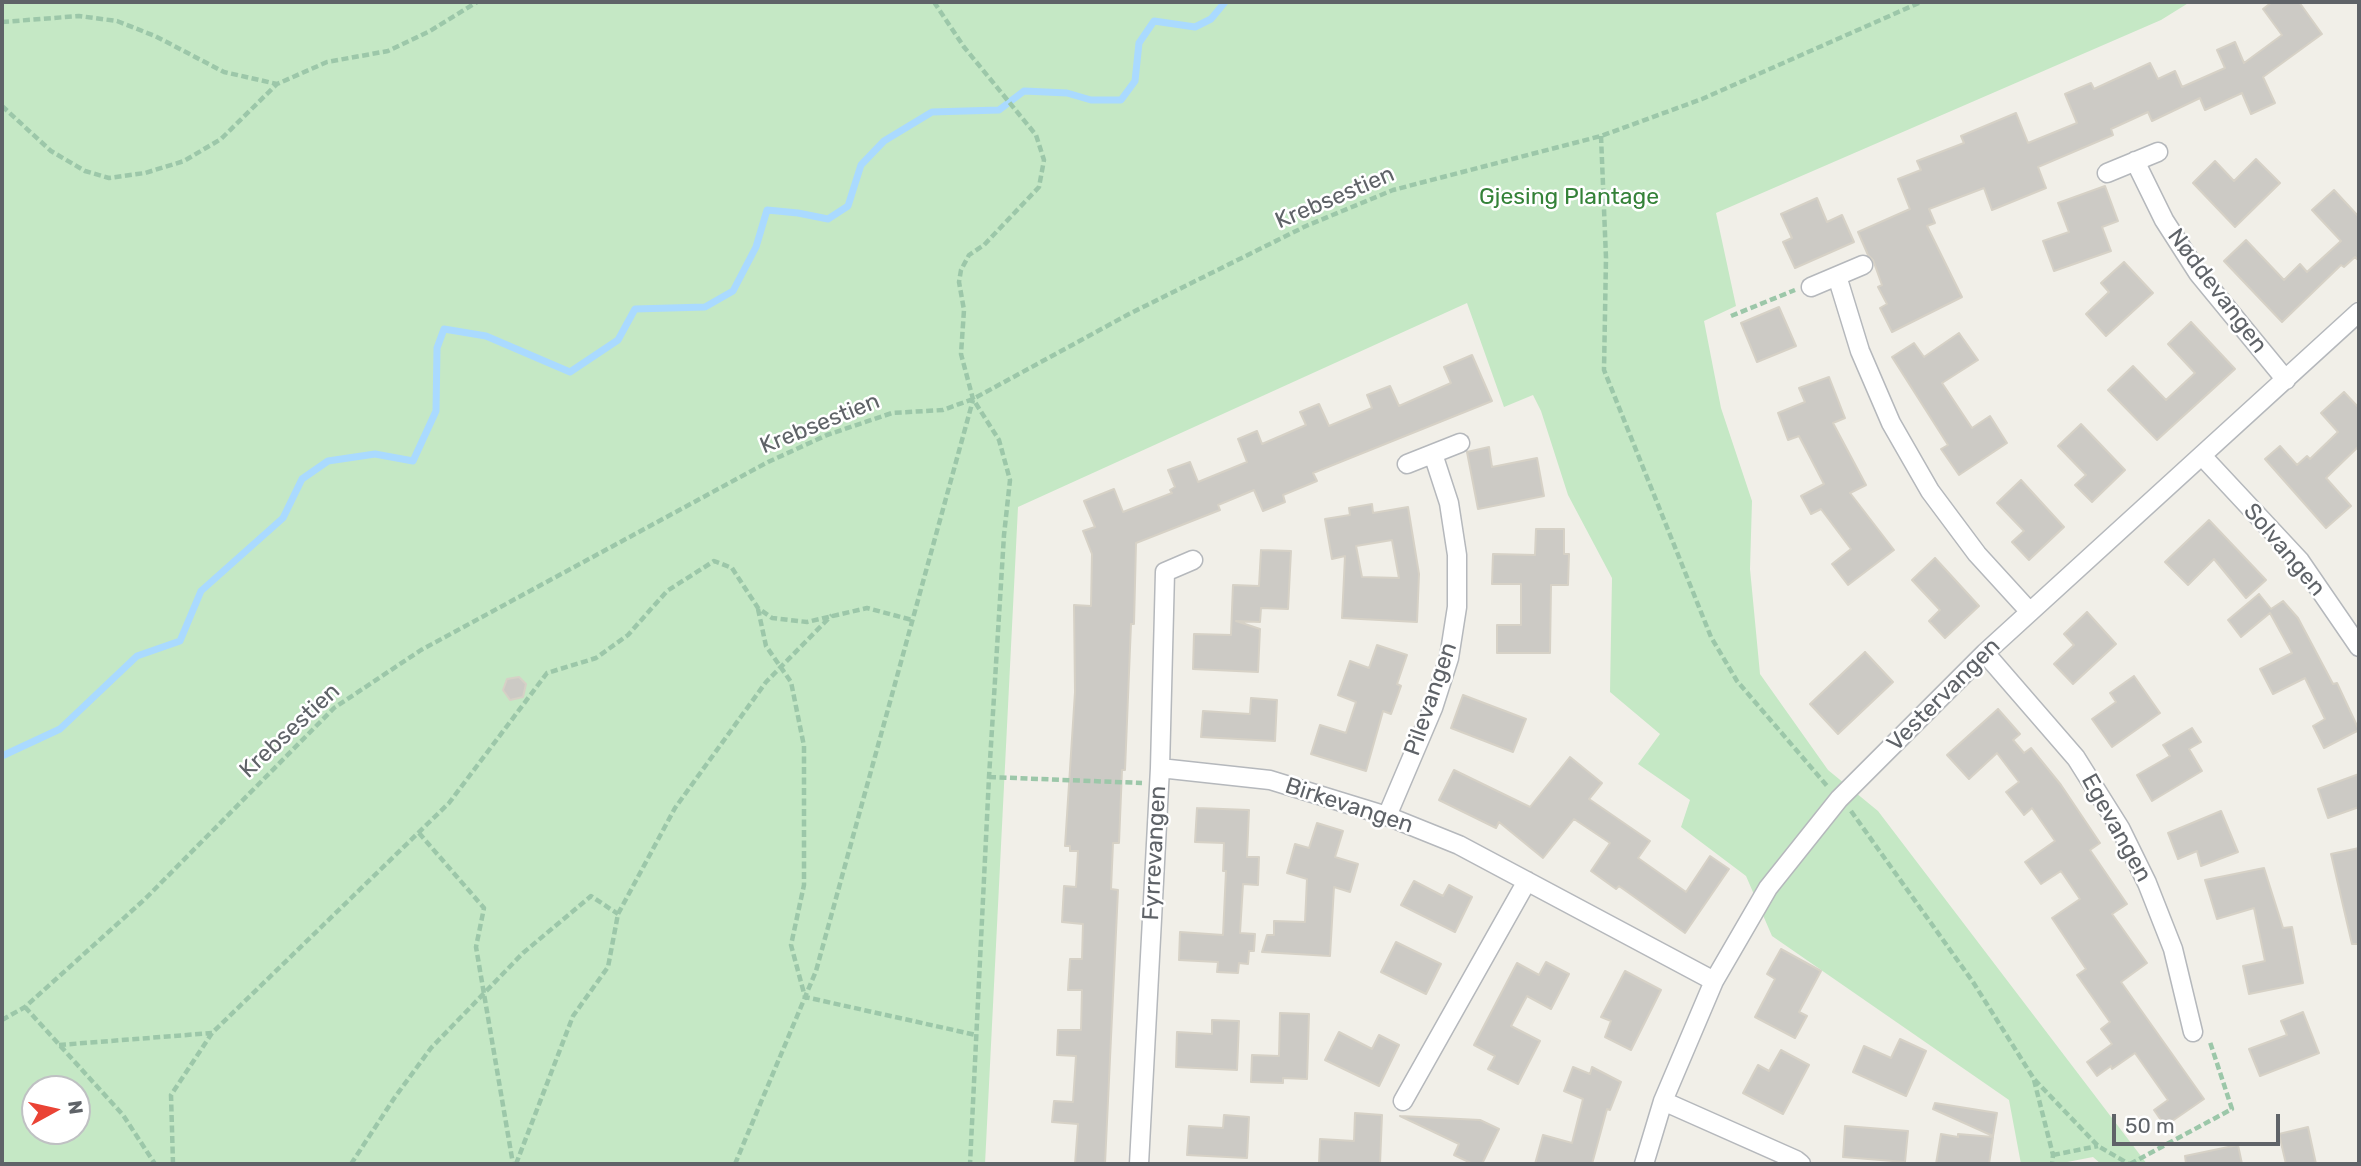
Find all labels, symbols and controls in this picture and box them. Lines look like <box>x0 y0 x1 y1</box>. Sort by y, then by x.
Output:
street label: Krebsestien <box>1271 161 1399 235</box>
park label: Gjesing Plantage <box>1479 183 1659 211</box>
street label: Nøddevangen <box>2161 223 2273 359</box>
street label: Krebsestien <box>756 387 884 461</box>
street label: Solvangen <box>2237 498 2331 602</box>
street label: Vestervangen <box>1882 633 2006 757</box>
street label: Pilevangen <box>1399 639 1463 759</box>
street label: Krebsestien <box>234 678 346 784</box>
street label: Egevangen <box>2075 769 2157 887</box>
street label: Birkevangen <box>1282 772 1416 840</box>
street label: Fyrrevangen <box>1138 785 1172 921</box>
north arrow <box>21 1075 91 1145</box>
text: N <box>63 1099 88 1116</box>
scale bar <box>2116 1100 2284 1144</box>
text: 50 m <box>2125 1113 2175 1138</box>

